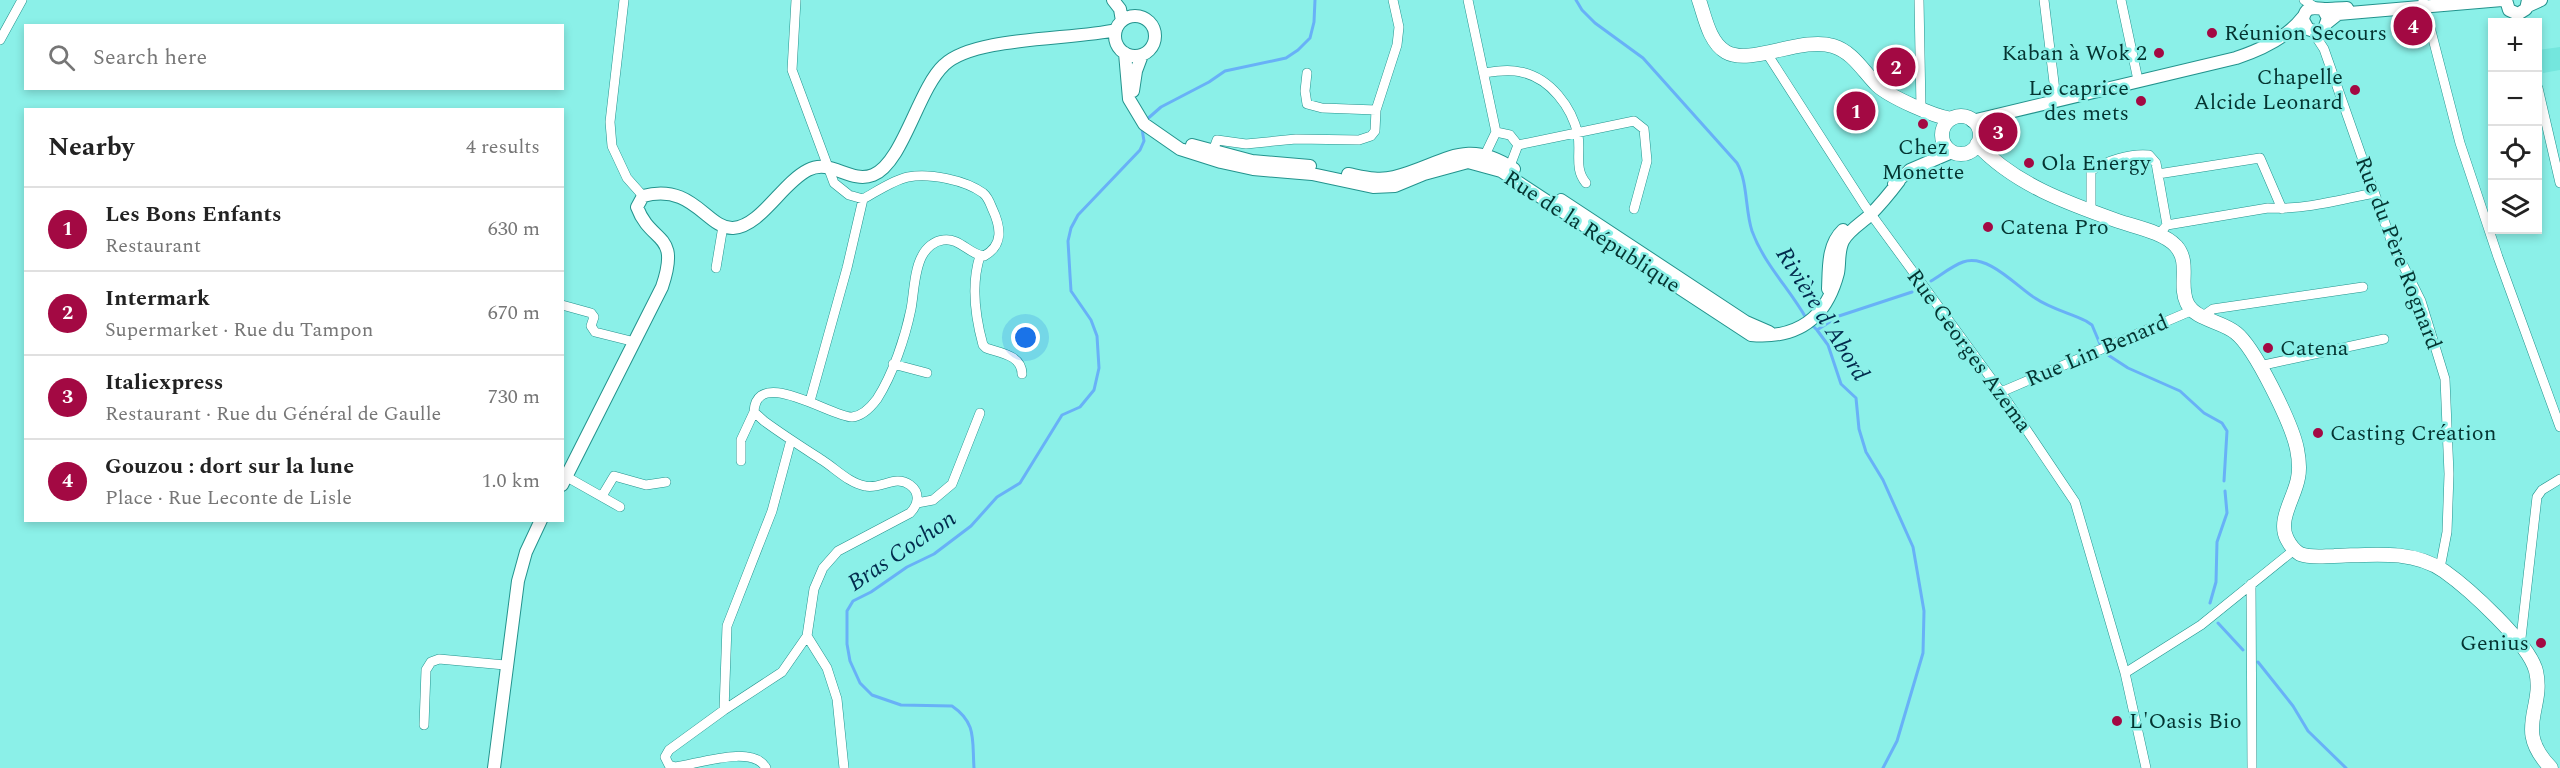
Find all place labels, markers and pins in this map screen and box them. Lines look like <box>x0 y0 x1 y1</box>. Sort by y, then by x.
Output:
pin: 4 <box>2394 3 2432 48</box>
place label: Réunion Secours <box>2224 17 2387 50</box>
marker: Réunion Secours <box>2205 26 2219 40</box>
place label: Kaban à Wok 2 <box>2001 37 2147 70</box>
pin: 2 <box>1876 44 1916 90</box>
marker: Kaban à Wok 2 <box>2152 46 2166 60</box>
place label: Chapelle Alcide Leonard <box>2193 61 2343 119</box>
place label: Le caprice des mets <box>2028 72 2129 130</box>
marker: Chapelle Alcide Leonard <box>2348 83 2362 97</box>
pin: 1 <box>1836 88 1876 134</box>
marker: Le caprice des mets <box>2134 94 2148 108</box>
pin: 3 <box>1978 110 2018 154</box>
marker: Chez Monette <box>1916 117 1930 131</box>
place label: Chez Monette <box>1882 131 1964 189</box>
place label: Ola Energy <box>2041 147 2152 180</box>
marker: Ola Energy <box>2022 156 2036 170</box>
place label: Catena Pro <box>2000 211 2109 244</box>
marker: Catena Pro <box>1981 220 1995 234</box>
place label: Catena <box>2280 332 2349 365</box>
marker: Catena <box>2261 341 2275 355</box>
place label: Casting Création <box>2330 417 2496 450</box>
marker: Casting Création <box>2311 426 2325 440</box>
place label: Genius <box>2460 627 2529 660</box>
marker: Genius <box>2534 636 2548 650</box>
place label: L'Oasis Bio <box>2129 705 2242 738</box>
marker: L'Oasis Bio <box>2110 714 2124 728</box>

